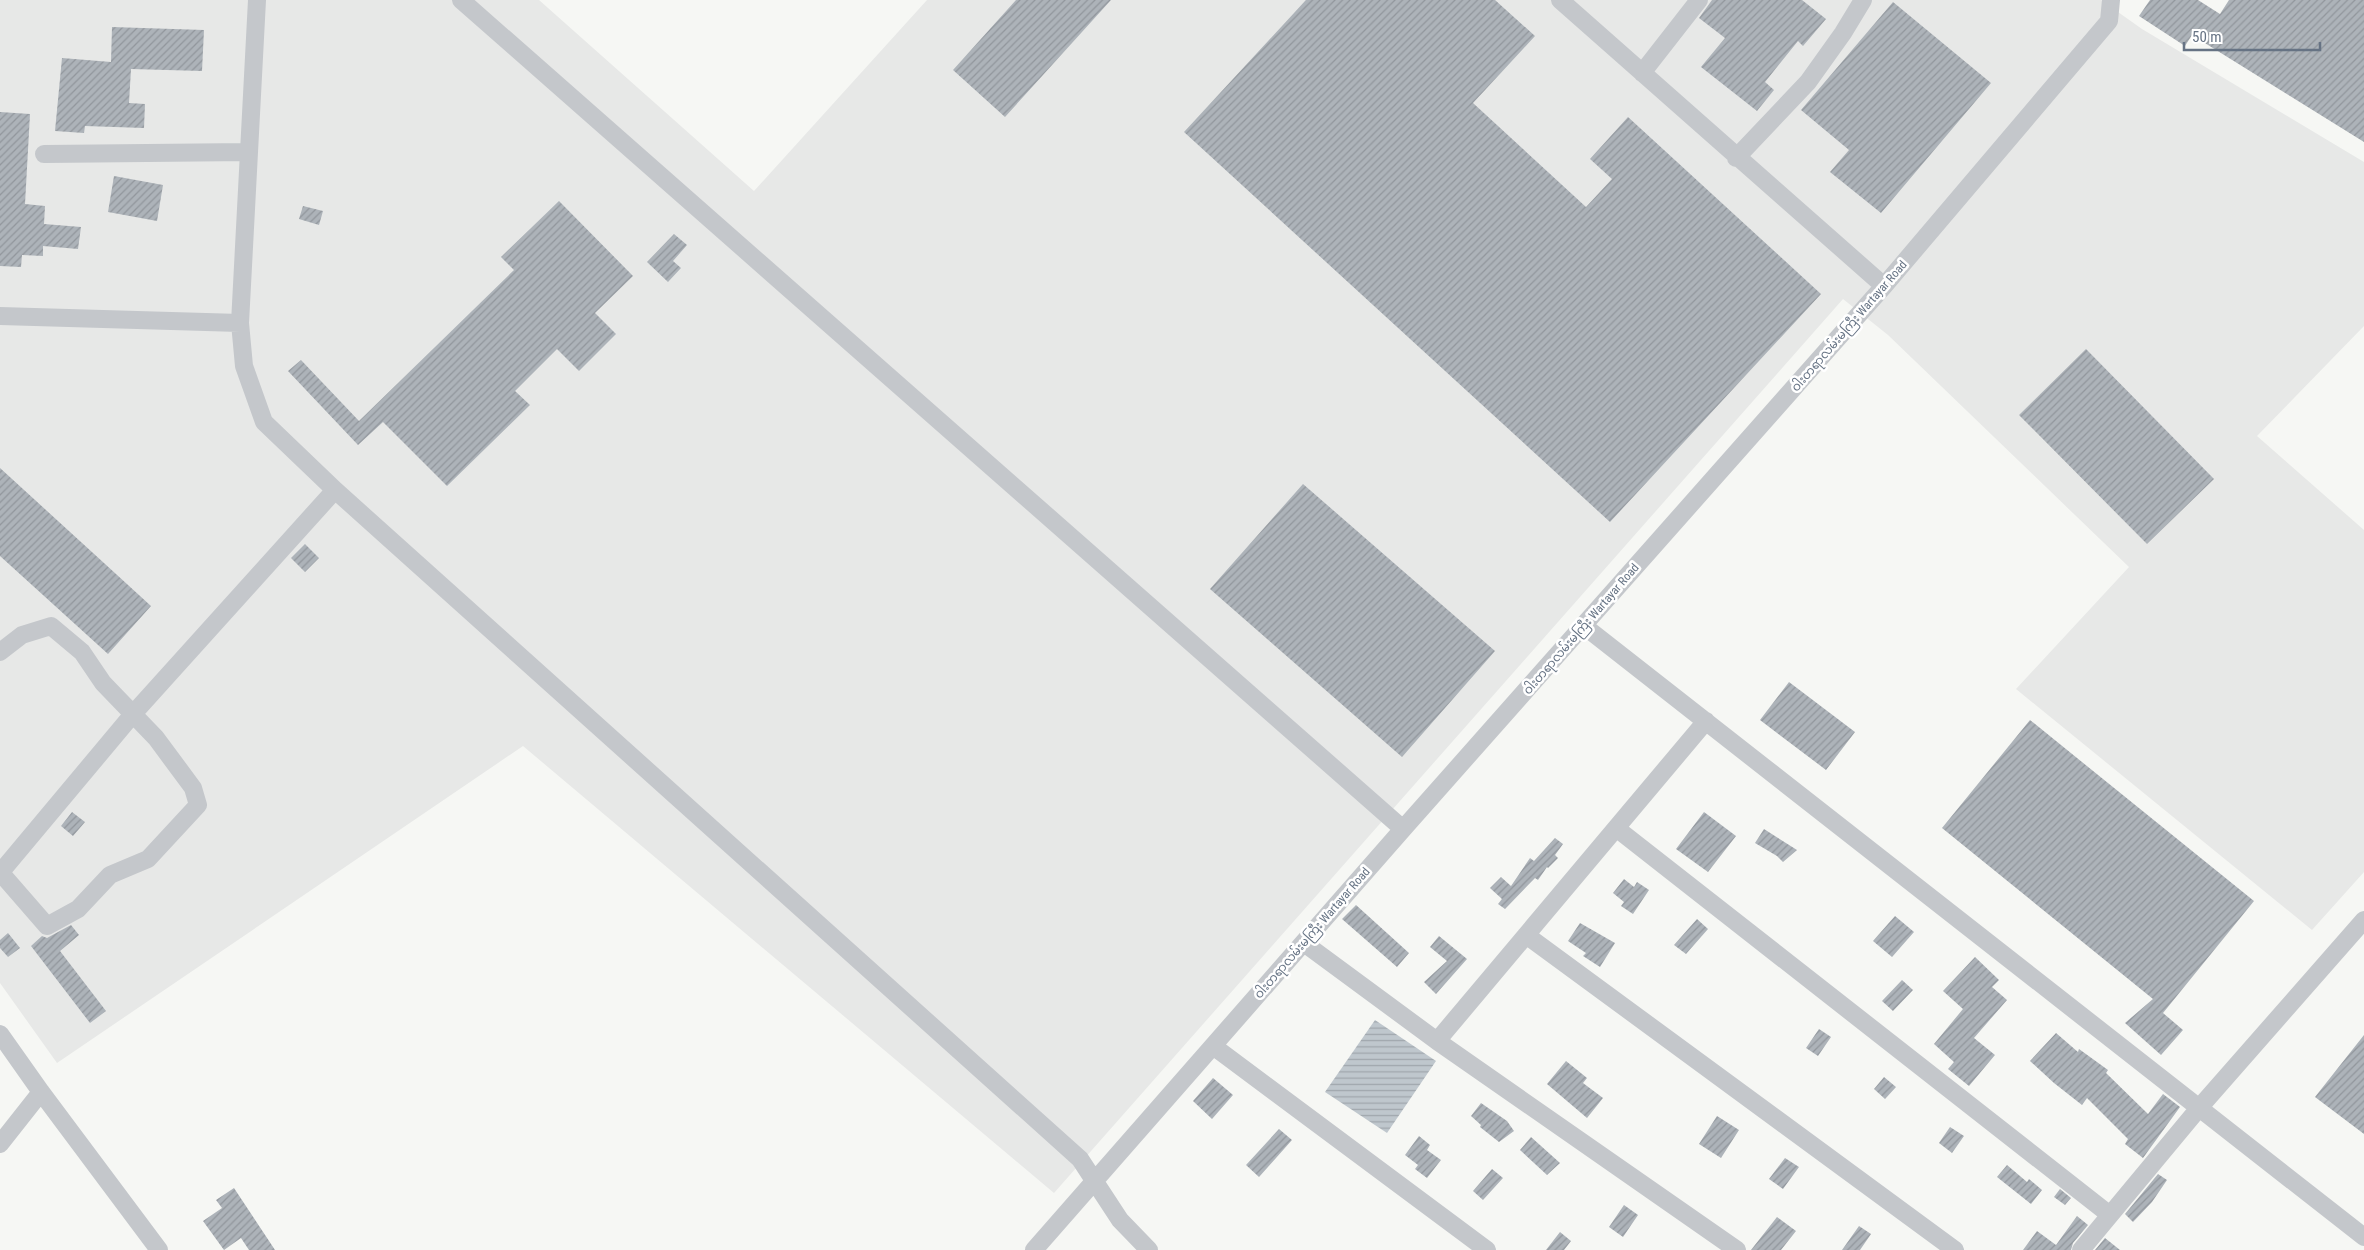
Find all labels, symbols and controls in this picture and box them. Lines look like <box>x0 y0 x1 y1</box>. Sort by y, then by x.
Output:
scale bar <box>2184 20 2320 52</box>
text: 50 m <box>2192 28 2222 46</box>
street label: ဝါးတရာလမ်းမကြီး Wartayar Road <box>1787 256 1912 396</box>
street label: ဝါးတရာလမ်းမကြီး Wartayar Road <box>1519 559 1644 699</box>
street label: ဝါးတရာလမ်းမကြီး Wartayar Road <box>1250 863 1375 1003</box>

